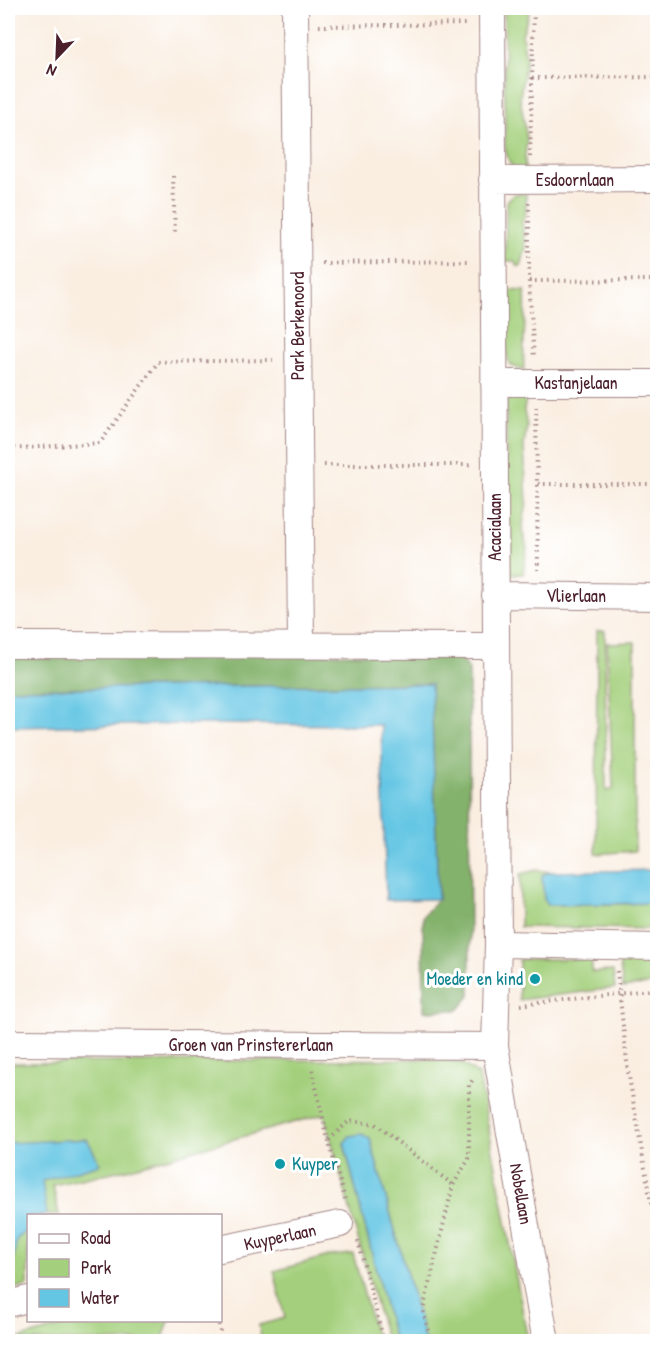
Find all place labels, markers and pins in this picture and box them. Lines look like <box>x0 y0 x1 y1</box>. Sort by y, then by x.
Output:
place label: Moeder en kind <box>427 966 523 991</box>
marker: Moeder en kind <box>528 972 542 986</box>
place label: Kuyper <box>292 1151 338 1176</box>
marker: Kuyper <box>273 1157 287 1171</box>

